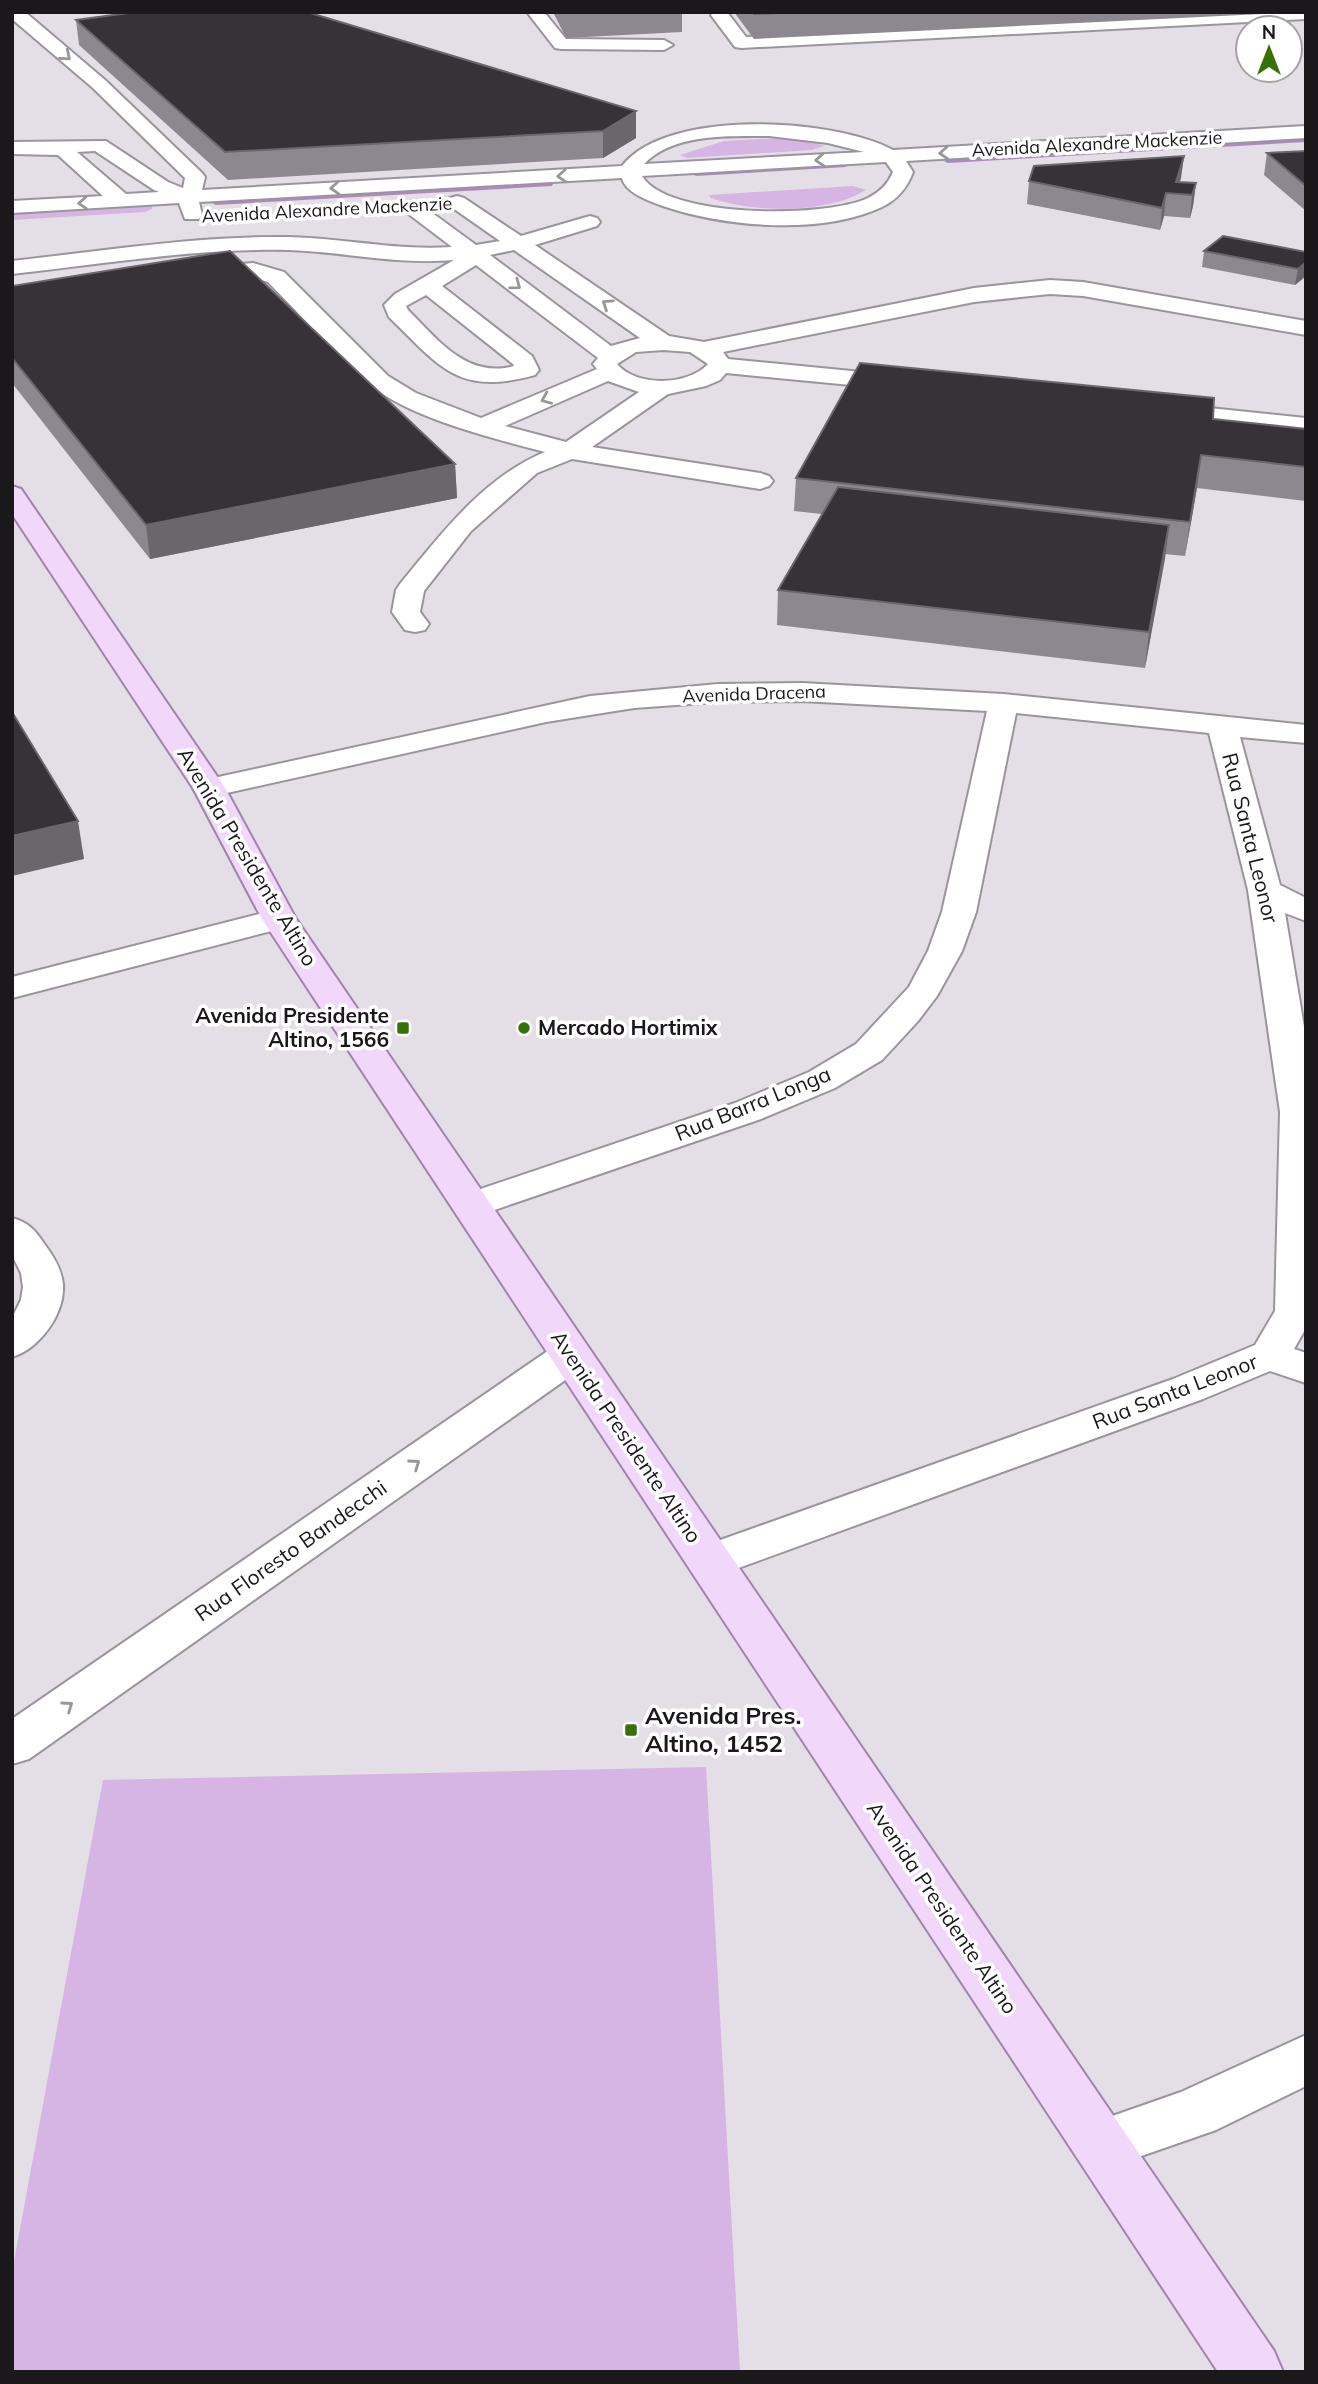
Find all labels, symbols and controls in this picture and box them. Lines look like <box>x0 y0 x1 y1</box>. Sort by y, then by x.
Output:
north arrow <box>1234 14 1304 84</box>
text: N <box>1262 20 1276 44</box>
one-way arrow <box>58 48 71 60</box>
street label: Avenida Alexandre Mackenzie <box>971 125 1223 162</box>
one-way arrow <box>938 145 949 160</box>
one-way arrow <box>814 153 825 168</box>
one-way arrow <box>556 168 567 183</box>
one-way arrow <box>329 181 340 196</box>
street label: Avenida Alexandre Mackenzie <box>201 191 453 228</box>
one-way arrow <box>77 195 88 210</box>
one-way arrow <box>508 277 521 290</box>
one-way arrow <box>602 300 615 313</box>
one-way arrow <box>541 391 553 405</box>
street label: Avenida Dracena <box>682 680 826 708</box>
street label: Avenida Presidente Altino <box>172 742 324 971</box>
street label: Rua Santa Leonor <box>1217 750 1285 926</box>
place label: Avenida Presidente Altino, 1566 <box>195 1002 389 1052</box>
place label: Mercado Hortimix <box>538 1014 718 1040</box>
marker: Avenida Presidente Altino, 1566 <box>395 1020 411 1036</box>
marker: Mercado Hortimix <box>516 1020 532 1036</box>
street label: Rua Barra Longa <box>671 1060 834 1146</box>
street label: Avenida Presidente Altino <box>546 1325 708 1548</box>
street label: Rua Santa Leonor <box>1088 1347 1261 1435</box>
one-way arrow <box>407 1460 420 1472</box>
street label: Rua Floresto Bandecchi <box>189 1474 391 1626</box>
place label: Avenida Pres. Altino, 1452 <box>645 1700 801 1758</box>
one-way arrow <box>60 1702 73 1714</box>
marker: Avenida Pres. Altino, 1452 <box>623 1722 639 1738</box>
street label: Avenida Presidente Altino <box>862 1796 1024 2019</box>

